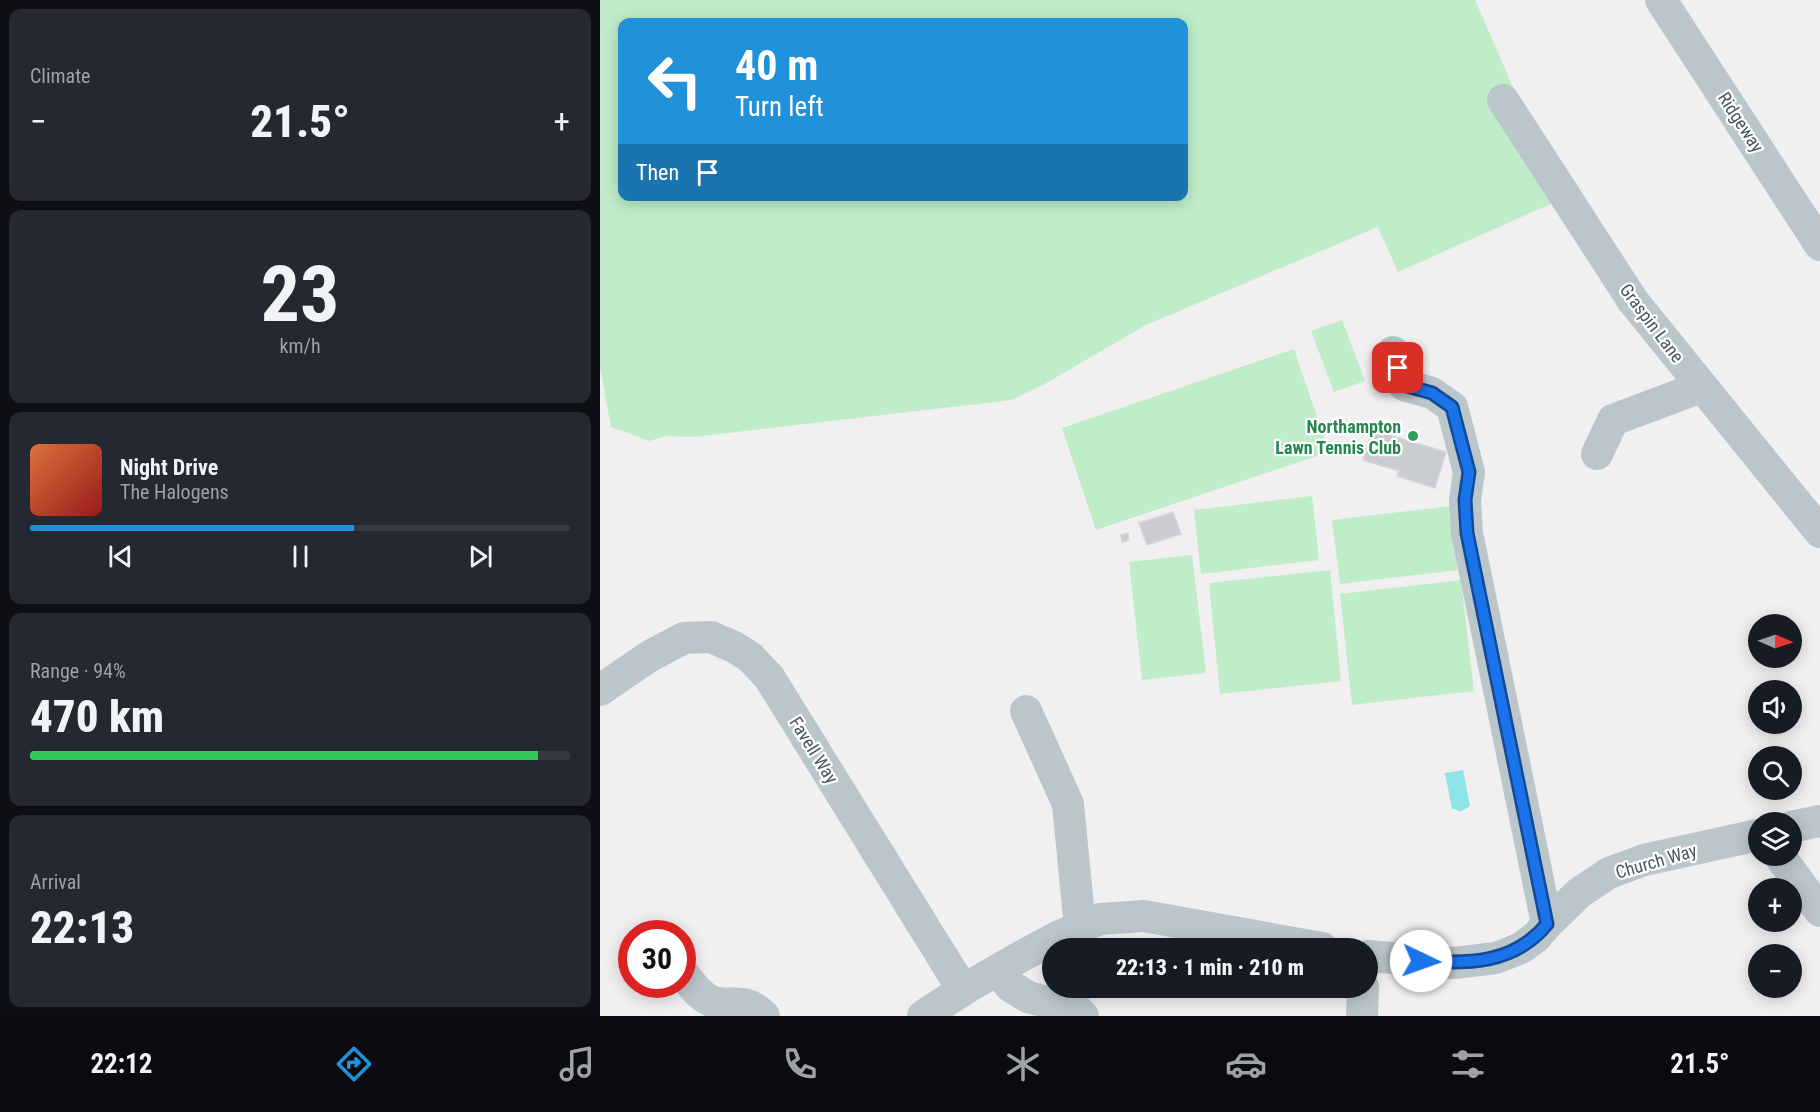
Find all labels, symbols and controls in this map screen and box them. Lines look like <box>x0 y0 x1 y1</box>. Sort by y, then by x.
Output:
text: 40 m <box>735 41 818 90</box>
icon: left <box>636 42 714 120</box>
text: Climate <box>30 64 90 88</box>
street label: Ridgeway <box>1714 88 1768 156</box>
text: Turn left <box>735 91 824 123</box>
text: 21.5° <box>250 95 350 148</box>
text: − <box>30 102 47 141</box>
text: + <box>554 102 570 141</box>
icon: arrive <box>691 156 724 189</box>
text: Then <box>636 160 679 185</box>
text: 23 <box>261 249 339 340</box>
street label: Graspin Lane <box>1616 280 1688 366</box>
text: km/h <box>279 334 321 358</box>
pin <box>1372 342 1423 393</box>
icon: arrive <box>1381 351 1414 384</box>
place label: Northampton Lawn Tennis Club <box>1275 416 1401 458</box>
marker: Northampton Lawn Tennis Club <box>1406 429 1420 443</box>
text: Night Drive <box>120 455 218 480</box>
text: The Halogens <box>120 480 229 504</box>
icon: previous <box>104 540 137 573</box>
icon: pause <box>284 540 317 573</box>
icon: next <box>464 540 497 573</box>
north arrow <box>1748 614 1802 668</box>
map controls <box>1748 614 1802 998</box>
text: Range · 94% <box>30 659 126 683</box>
button: sound <box>1748 680 1802 734</box>
text: 470 km <box>30 690 164 743</box>
street label: Favell Way <box>785 713 843 788</box>
button: search <box>1748 746 1802 800</box>
button: layers <box>1748 812 1802 866</box>
street label: Church Way <box>1613 839 1699 883</box>
text: Arrival <box>30 870 81 894</box>
button: + <box>1748 878 1802 932</box>
text: 22:13 <box>30 901 134 954</box>
speed limit sign: 30 <box>618 920 696 998</box>
position arrow <box>1389 929 1453 993</box>
button: − <box>1748 944 1802 998</box>
text: 22:13 · 1 min · 210 m <box>1116 955 1304 980</box>
icon: directions <box>333 1043 375 1085</box>
icon: music <box>556 1043 598 1085</box>
icon: phone <box>779 1043 821 1085</box>
icon: climate <box>1002 1043 1044 1085</box>
icon: car <box>1225 1043 1267 1085</box>
icon: filters <box>1447 1043 1489 1085</box>
text: 22:12 <box>90 1048 152 1080</box>
text: 21.5° <box>1670 1048 1730 1080</box>

